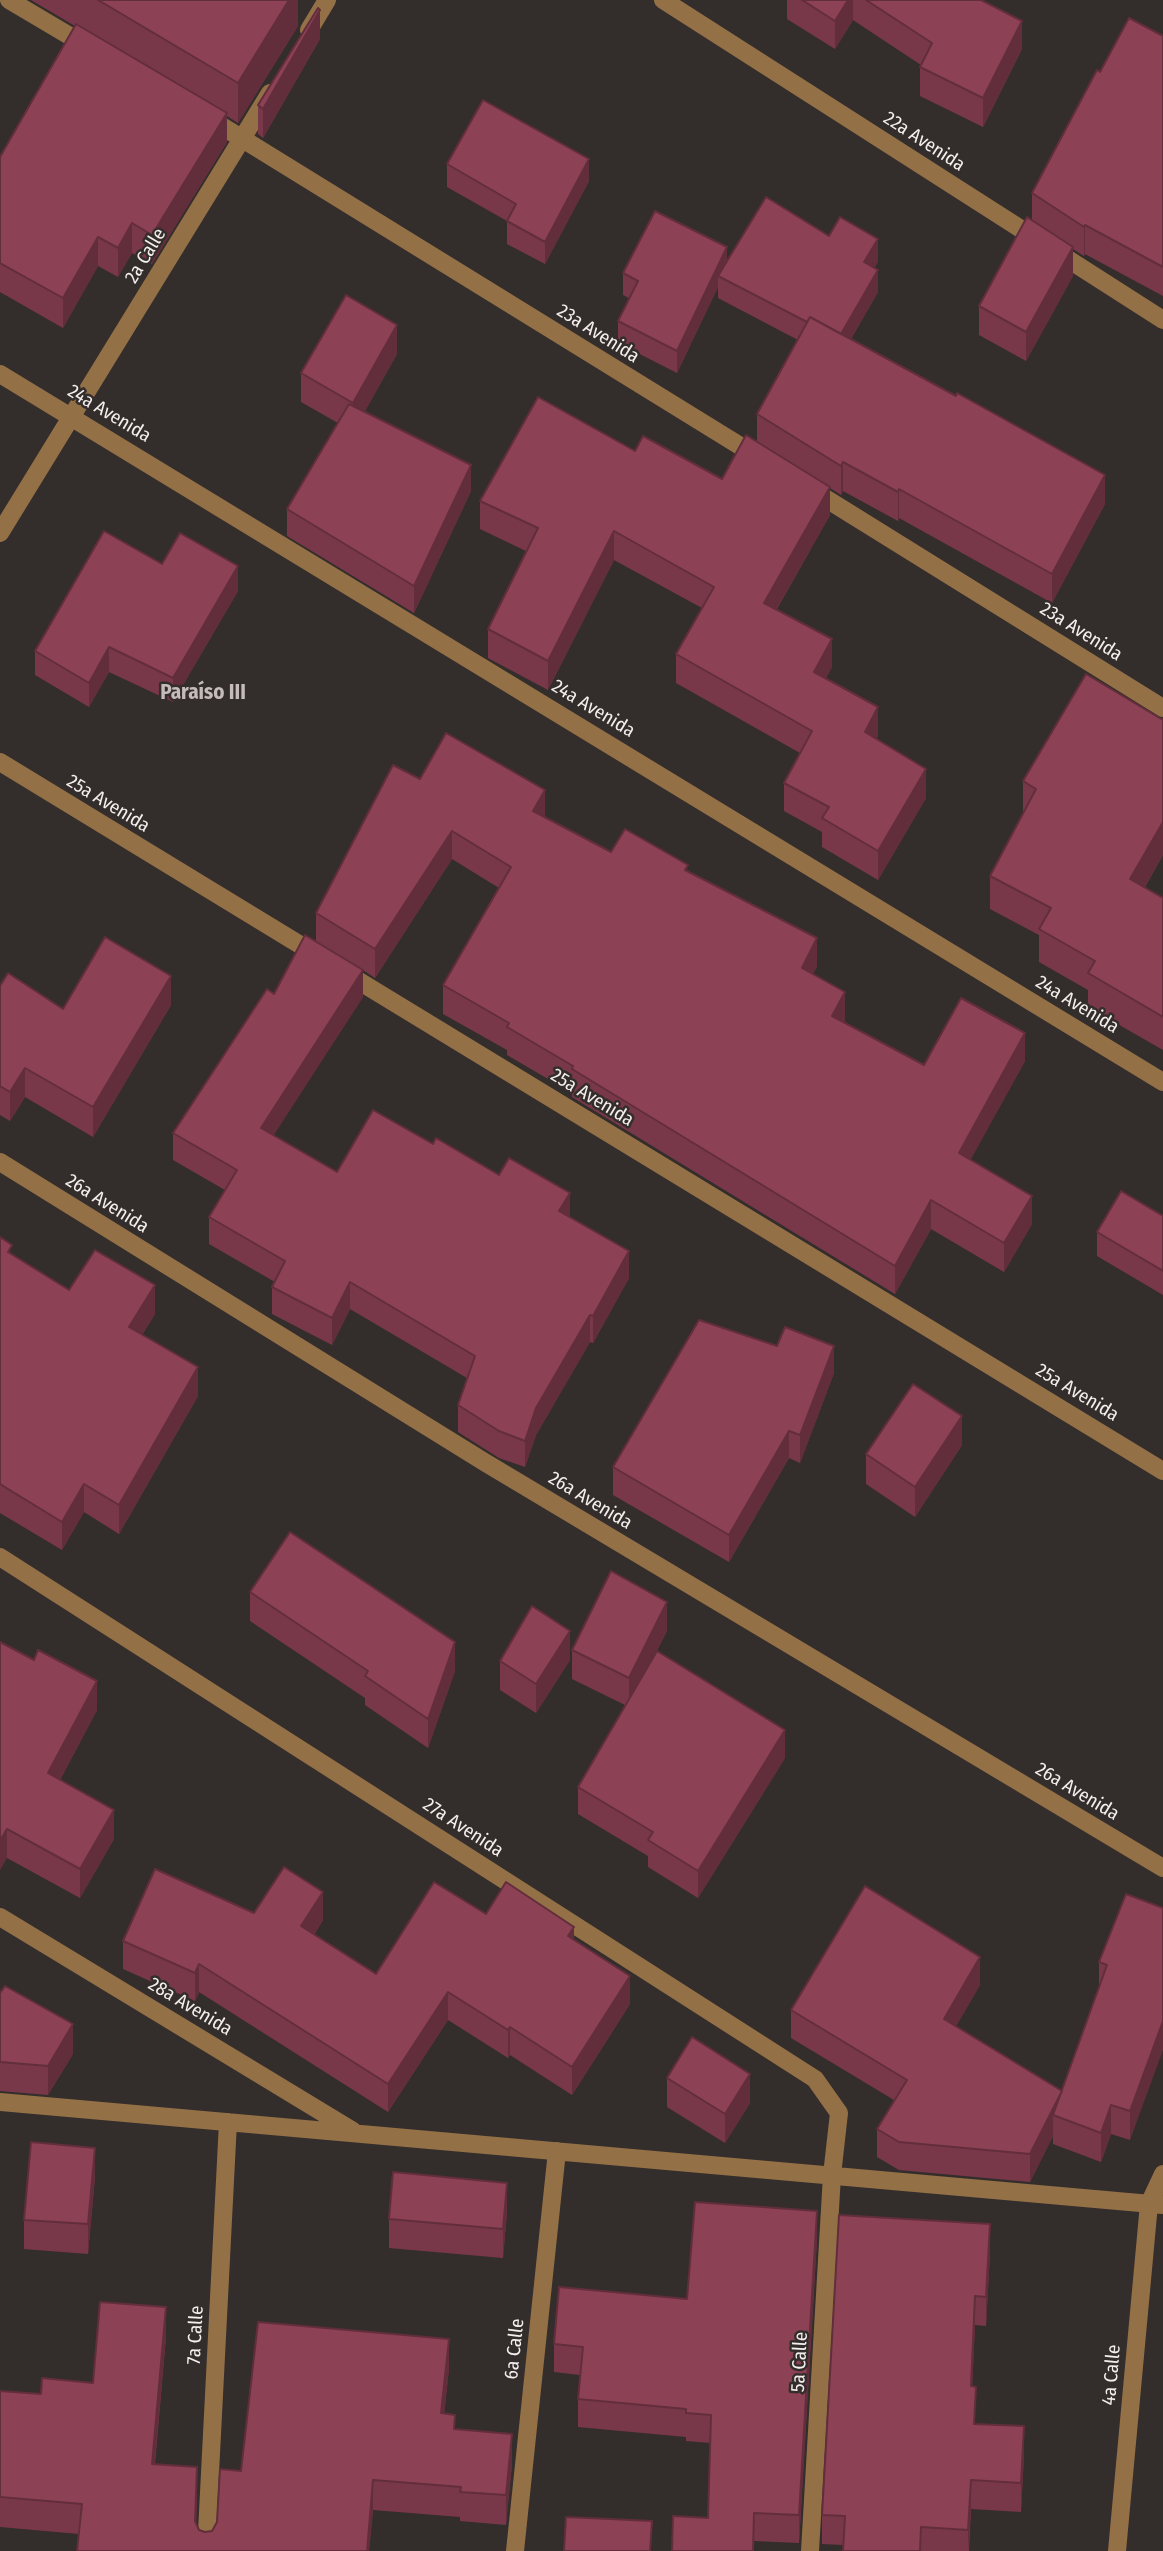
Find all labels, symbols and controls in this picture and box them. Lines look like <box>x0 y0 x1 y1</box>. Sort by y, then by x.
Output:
street label: 22a Avenida <box>879 107 969 177</box>
street label: 2a Calle <box>121 224 171 288</box>
street label: 23a Avenida <box>553 300 643 368</box>
street label: 24a Avenida <box>63 380 155 448</box>
street label: 23a Avenida <box>1036 598 1126 666</box>
street label: 24a Avenida <box>547 675 639 743</box>
district label: Paraíso III <box>160 680 246 706</box>
street label: 25a Avenida <box>62 770 154 838</box>
street label: 24a Avenida <box>1031 971 1123 1039</box>
street label: 25a Avenida <box>546 1064 638 1132</box>
street label: 26a Avenida <box>61 1170 153 1238</box>
street label: 25a Avenida <box>1031 1359 1123 1427</box>
street label: 26a Avenida <box>544 1467 636 1535</box>
street label: 26a Avenida <box>1031 1758 1123 1826</box>
street label: 27a Avenida <box>419 1794 507 1862</box>
street label: 28a Avenida <box>144 1973 236 2041</box>
street label: 7a Calle <box>183 2305 209 2365</box>
street label: 6a Calle <box>500 2317 530 2381</box>
street label: 5a Calle <box>787 2331 813 2393</box>
street label: 4a Calle <box>1098 2344 1126 2406</box>

